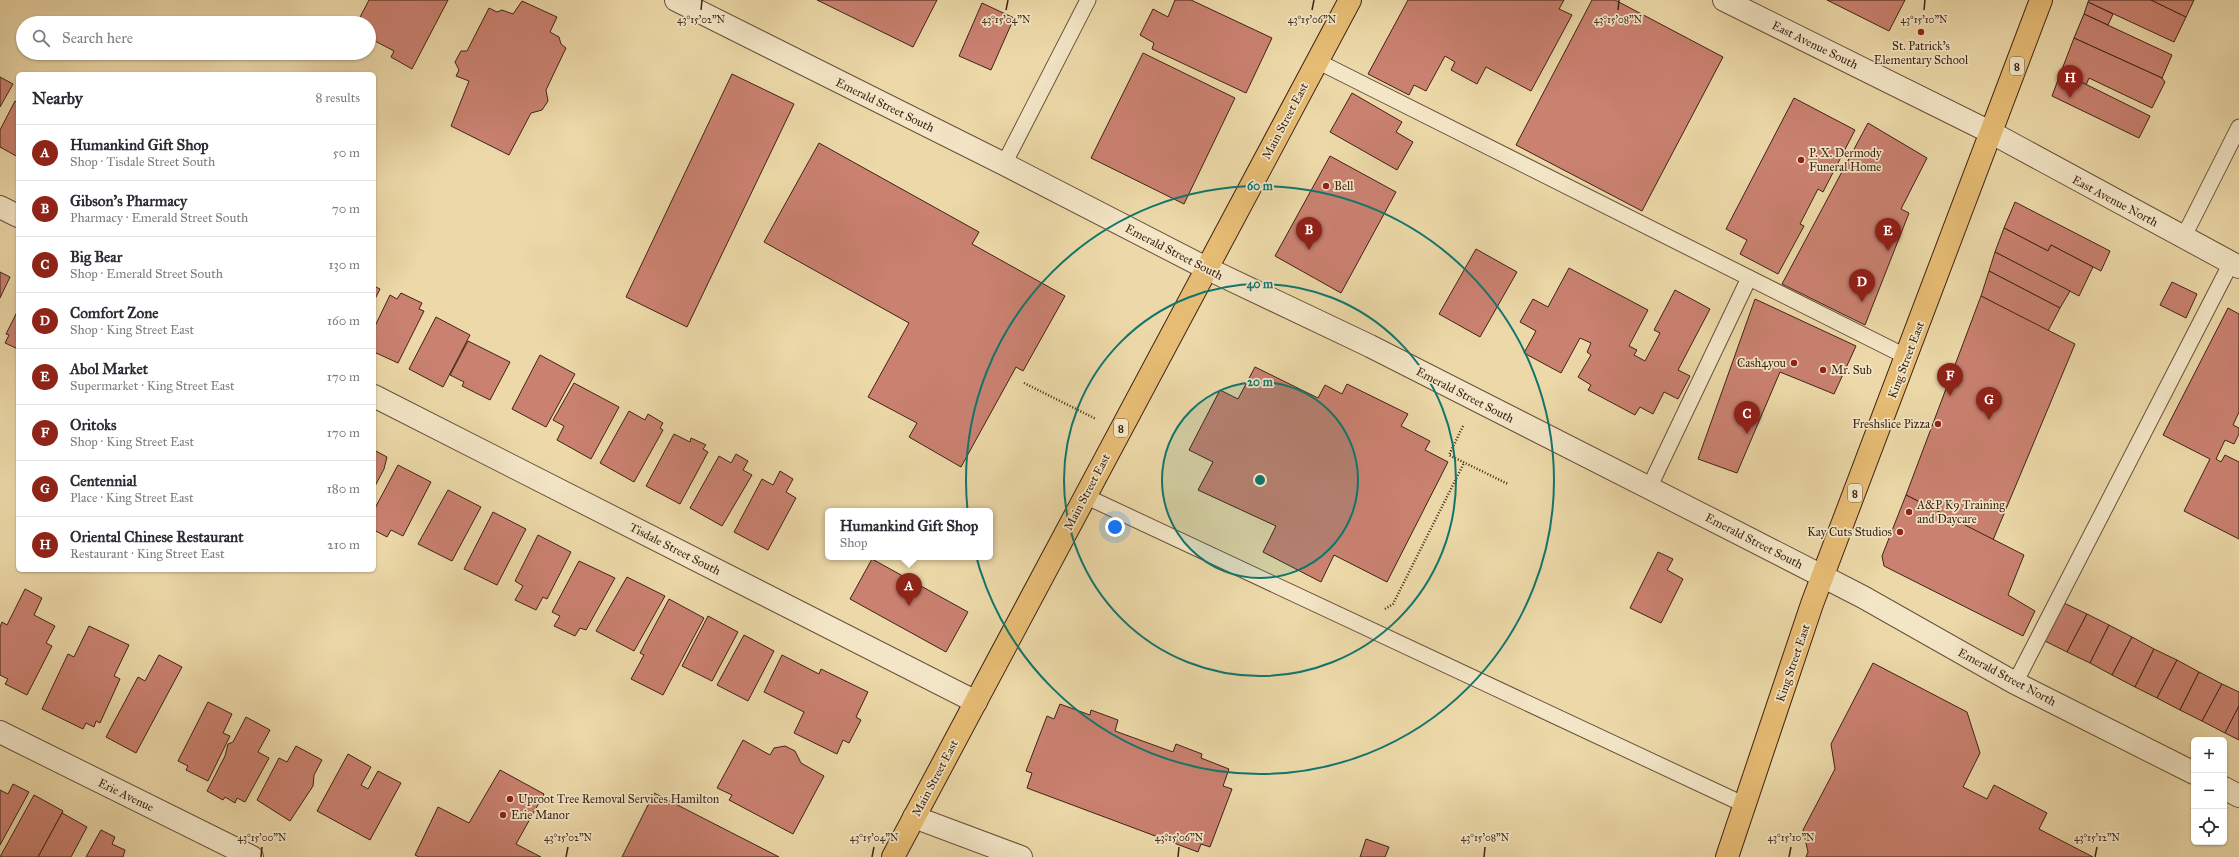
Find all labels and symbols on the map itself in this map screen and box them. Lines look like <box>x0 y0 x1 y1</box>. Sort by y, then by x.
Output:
text: 43°15'02"N <box>677 14 726 26</box>
text: 43°15'04"N <box>982 14 1031 26</box>
text: 43°15'06"N <box>1288 14 1337 26</box>
text: 43°15'08"N <box>1594 14 1643 26</box>
text: 43°15'10"N <box>1900 14 1948 26</box>
street label: East Avenue South <box>1770 18 1861 72</box>
marker: St. Patrick's Elementary School <box>1916 27 1926 37</box>
place label: St. Patrick's Elementary School <box>1874 39 1969 67</box>
road number: 8 <box>2010 57 2024 75</box>
pin: H <box>2057 65 2083 98</box>
street label: Emerald Street South <box>833 75 937 135</box>
street label: Main Street East <box>1259 80 1311 162</box>
place label: P. X. Dermody Funeral Home <box>1809 146 1882 174</box>
marker: P. X. Dermody Funeral Home <box>1796 155 1806 165</box>
street label: East Avenue North <box>2070 173 2161 230</box>
text: 60 m <box>1247 179 1274 193</box>
place label: Bell <box>1334 179 1354 193</box>
marker: Bell <box>1321 181 1331 191</box>
pin: B <box>1296 217 1322 250</box>
pin: E <box>1875 218 1901 251</box>
street label: Emerald Street South <box>1123 221 1225 283</box>
pin: D <box>1849 269 1875 302</box>
text: 40 m <box>1247 277 1274 292</box>
street label: King Street East <box>1885 319 1928 401</box>
place label: Cash4you <box>1737 356 1787 370</box>
marker: Cash4you <box>1789 358 1799 368</box>
place label: Mr. Sub <box>1831 363 1872 377</box>
pin: F <box>1937 363 1963 396</box>
street label: Emerald Street South <box>1414 364 1516 426</box>
marker: Mr. Sub <box>1818 365 1828 375</box>
text: 20 m <box>1247 375 1274 389</box>
pin: G <box>1976 387 2002 420</box>
pin: C <box>1734 401 1760 434</box>
place label: Freshslice Pizza <box>1852 417 1931 431</box>
road number: 8 <box>1114 419 1128 437</box>
marker: Freshslice Pizza <box>1933 419 1943 429</box>
street label: Main Street East <box>1061 451 1113 533</box>
centre of rings <box>1253 473 1267 487</box>
road number: 8 <box>1848 484 1862 502</box>
place label: A&P K9 Training and Daycare <box>1916 498 2005 526</box>
marker: A&P K9 Training and Daycare <box>1904 507 1914 517</box>
street label: Emerald Street South <box>1703 510 1805 572</box>
your location <box>1105 517 1125 537</box>
street label: Tisdale Street South <box>627 520 723 578</box>
place label: Kay Cuts Studios <box>1807 525 1892 539</box>
marker: Kay Cuts Studios <box>1895 527 1905 537</box>
pin: A <box>896 573 922 606</box>
street label: King Street East <box>1773 622 1814 704</box>
street label: Emerald Street North <box>1956 645 2059 709</box>
street label: Main Street East <box>909 737 961 819</box>
street label: Erie Avenue <box>96 776 156 814</box>
place label: Uproot Tree Removal Services Hamilton <box>518 792 720 806</box>
marker: Uproot Tree Removal Services Hamilton <box>505 794 515 804</box>
place label: Erie Manor <box>511 808 570 822</box>
marker: Erie Manor <box>498 810 508 820</box>
text: 43°15'00"N <box>238 832 287 844</box>
text: 43°15'02"N <box>544 832 593 844</box>
text: 43°15'04"N <box>850 832 899 844</box>
text: 43°15'06"N <box>1155 832 1204 844</box>
text: 43°15'08"N <box>1461 832 1510 844</box>
text: 43°15'10"N <box>1767 832 1815 844</box>
text: 43°15'12"N <box>2074 832 2121 844</box>

